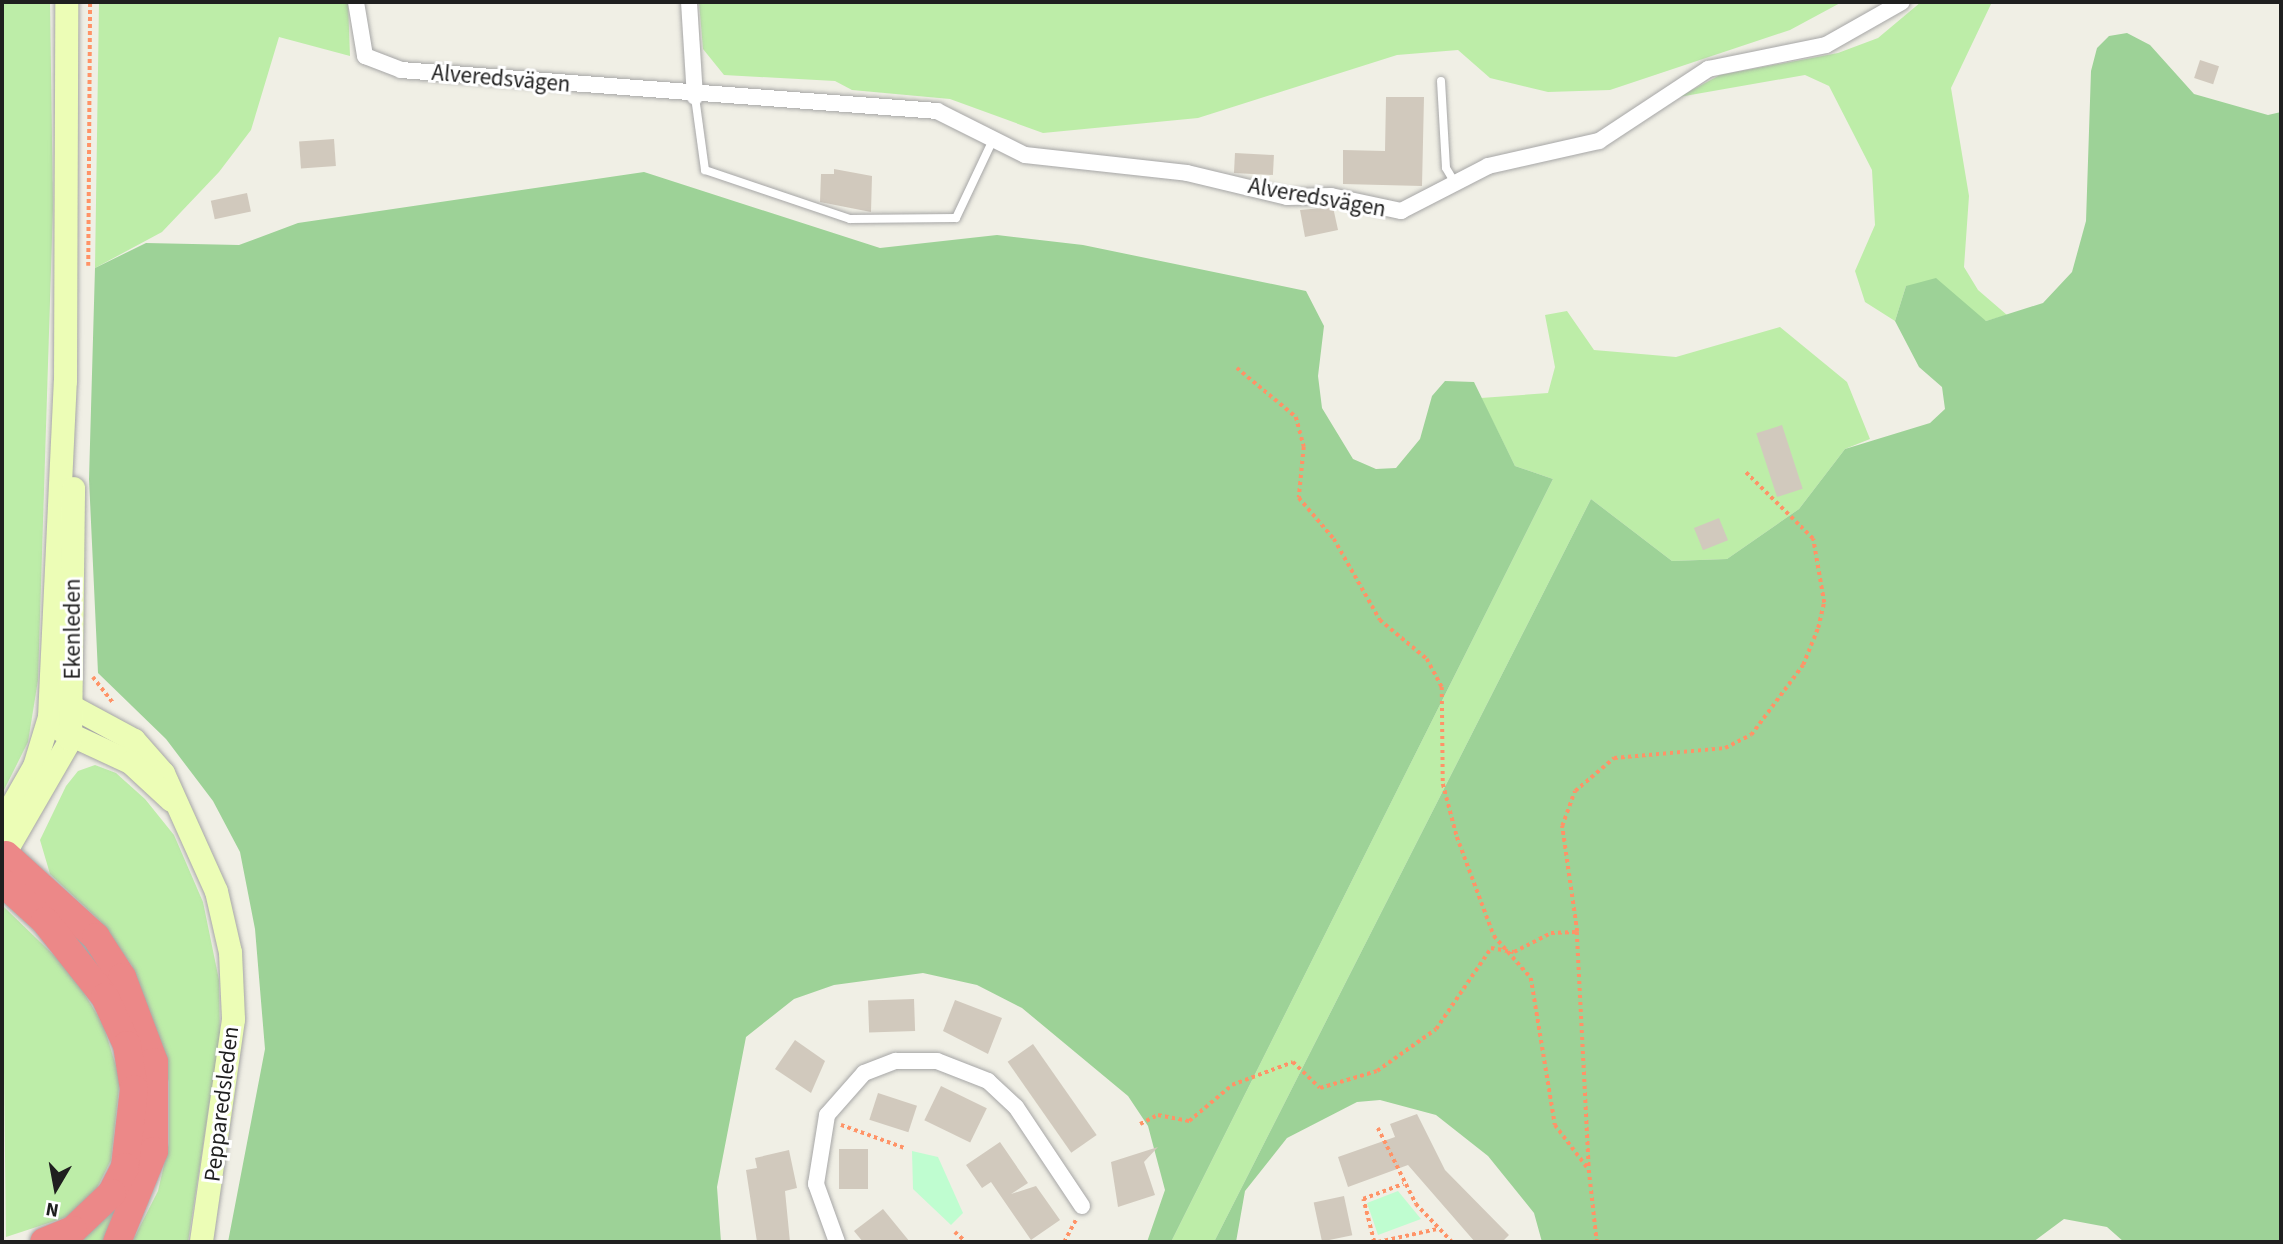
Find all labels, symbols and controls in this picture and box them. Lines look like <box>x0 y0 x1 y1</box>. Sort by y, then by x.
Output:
street label: Alveredsvägen <box>431 59 571 99</box>
street label: Alveredsvägen <box>1246 172 1388 224</box>
street label: Ekenleden <box>59 578 87 680</box>
street label: Pepparedsleden <box>199 1025 245 1183</box>
north arrow <box>21 1153 91 1223</box>
text: N <box>44 1195 61 1224</box>

